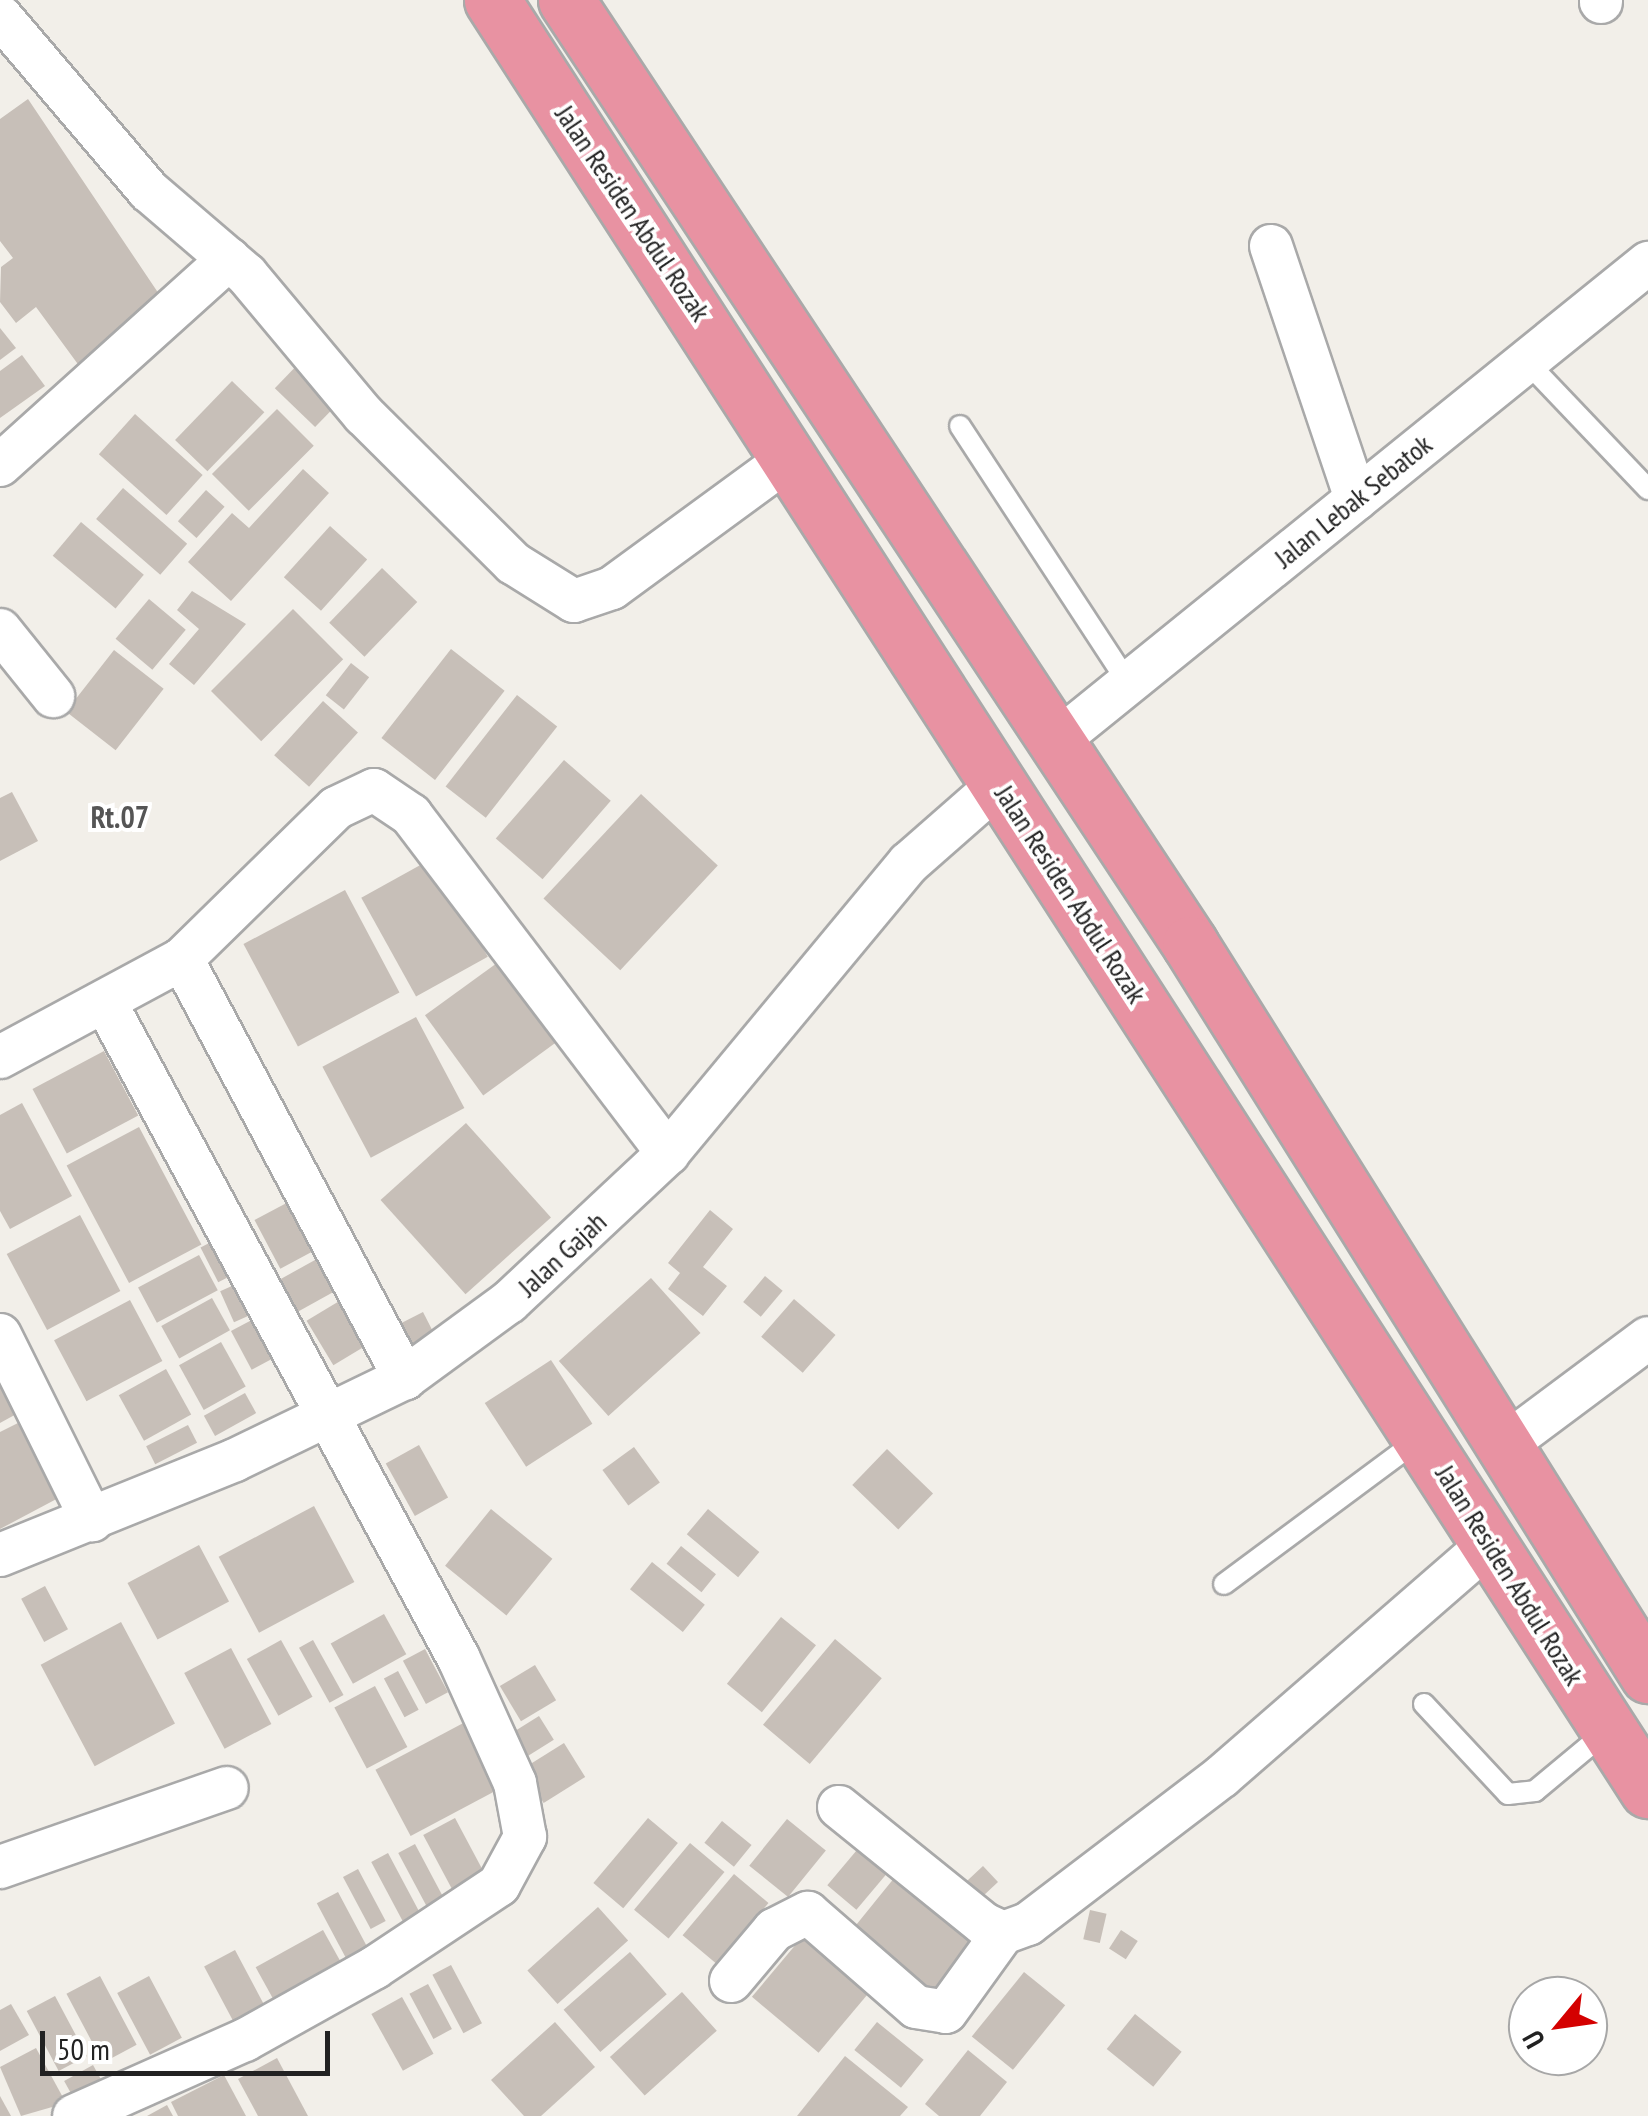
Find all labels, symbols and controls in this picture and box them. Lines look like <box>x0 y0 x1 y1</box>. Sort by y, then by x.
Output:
street label: Jalan Residen Abdul Rozak <box>548 98 718 328</box>
street label: Jalan Lebak Sebatok <box>1267 427 1439 575</box>
street label: Jalan Residen Abdul Rozak <box>988 778 1154 1010</box>
district label: Rt.07 <box>91 799 149 835</box>
street label: Jalan Gajah <box>511 1205 613 1303</box>
street label: Jalan Residen Abdul Rozak <box>1429 1459 1591 1691</box>
north arrow <box>1508 1976 1608 2076</box>
scale bar <box>45 2011 335 2073</box>
text: U <box>1513 2025 1553 2055</box>
text: 50 m <box>57 2029 110 2068</box>

